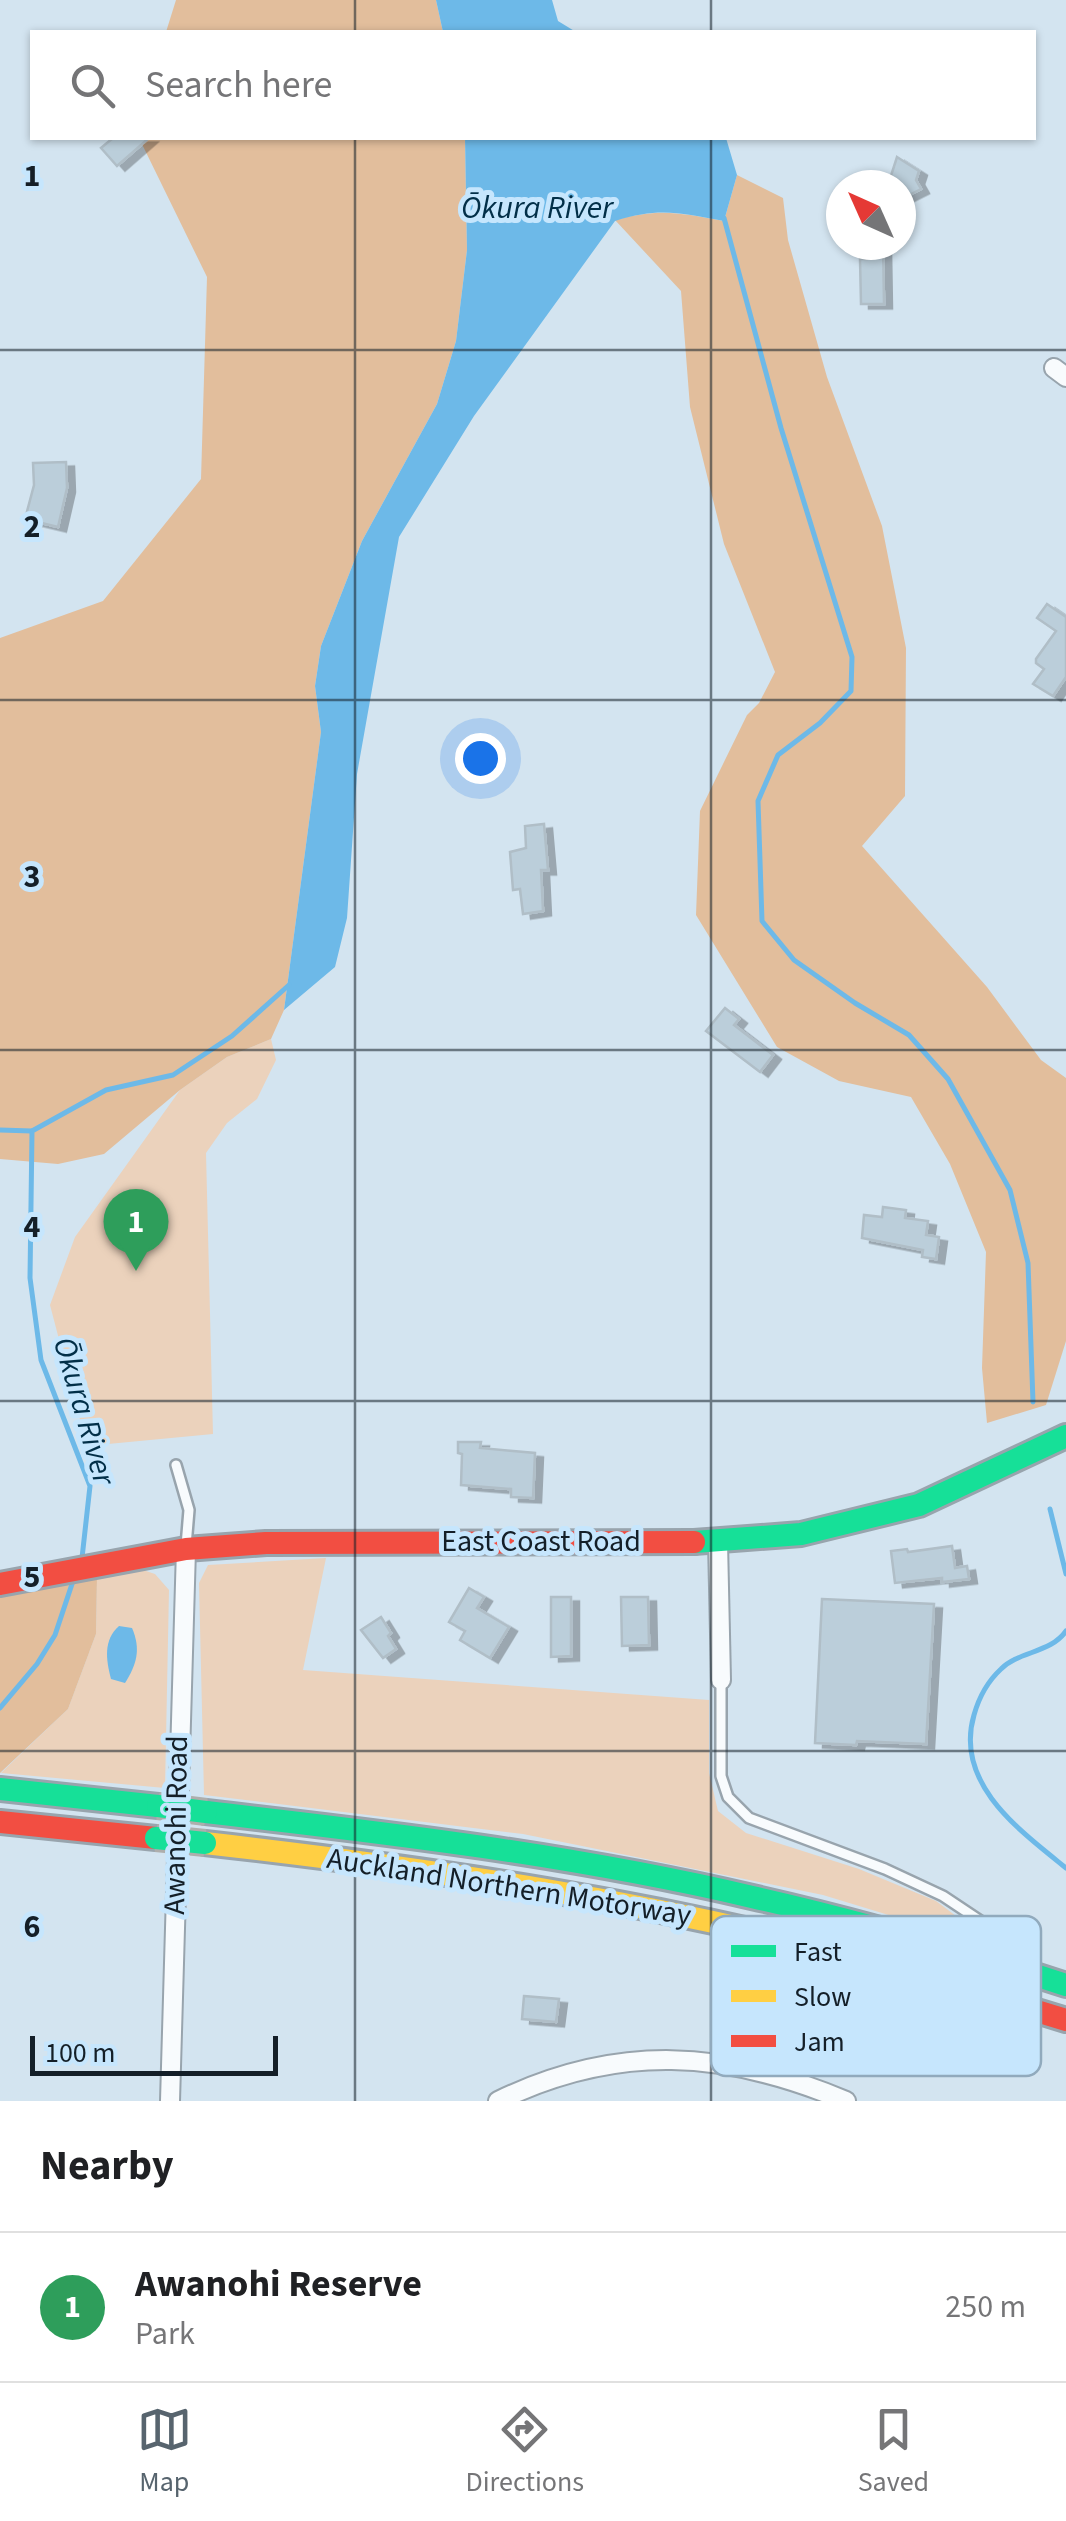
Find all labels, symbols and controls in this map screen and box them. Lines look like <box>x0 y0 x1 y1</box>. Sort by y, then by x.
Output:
search box <box>30 30 1036 140</box>
icon: search <box>65 58 120 113</box>
text: Search here <box>145 58 332 112</box>
text: 1 <box>24 153 40 199</box>
north arrow <box>826 170 916 260</box>
water label: Ōkura River <box>461 185 615 231</box>
text: 2 <box>24 504 40 550</box>
your location <box>455 733 506 784</box>
text: 3 <box>24 854 40 900</box>
pin: 1 <box>104 1188 168 1271</box>
text: 4 <box>24 1204 41 1250</box>
water label: Ōkura River <box>41 1332 128 1492</box>
street label: East Coast Road <box>441 1520 641 1563</box>
text: 5 <box>24 1554 40 1600</box>
street label: Awanohi Road <box>153 1735 199 1915</box>
street label: Auckland Northern Motorway <box>324 1837 694 1937</box>
text: 6 <box>24 1904 40 1950</box>
legend <box>711 1916 1041 2076</box>
text: Fast <box>794 1932 842 1972</box>
text: Slow <box>794 1977 851 2017</box>
text: Jam <box>794 2022 845 2062</box>
scale bar <box>30 2031 278 2076</box>
text: 100 m <box>45 2033 116 2073</box>
text: Nearby <box>40 2136 174 2196</box>
text: Awanohi Reserve <box>135 2257 422 2311</box>
text: 1 <box>64 2284 81 2330</box>
text: 250 m <box>945 2284 1026 2330</box>
text: Park <box>135 2311 195 2357</box>
tab: Map <box>137 2402 192 2502</box>
tab: Directions <box>466 2402 584 2502</box>
tab: Saved <box>858 2402 929 2502</box>

